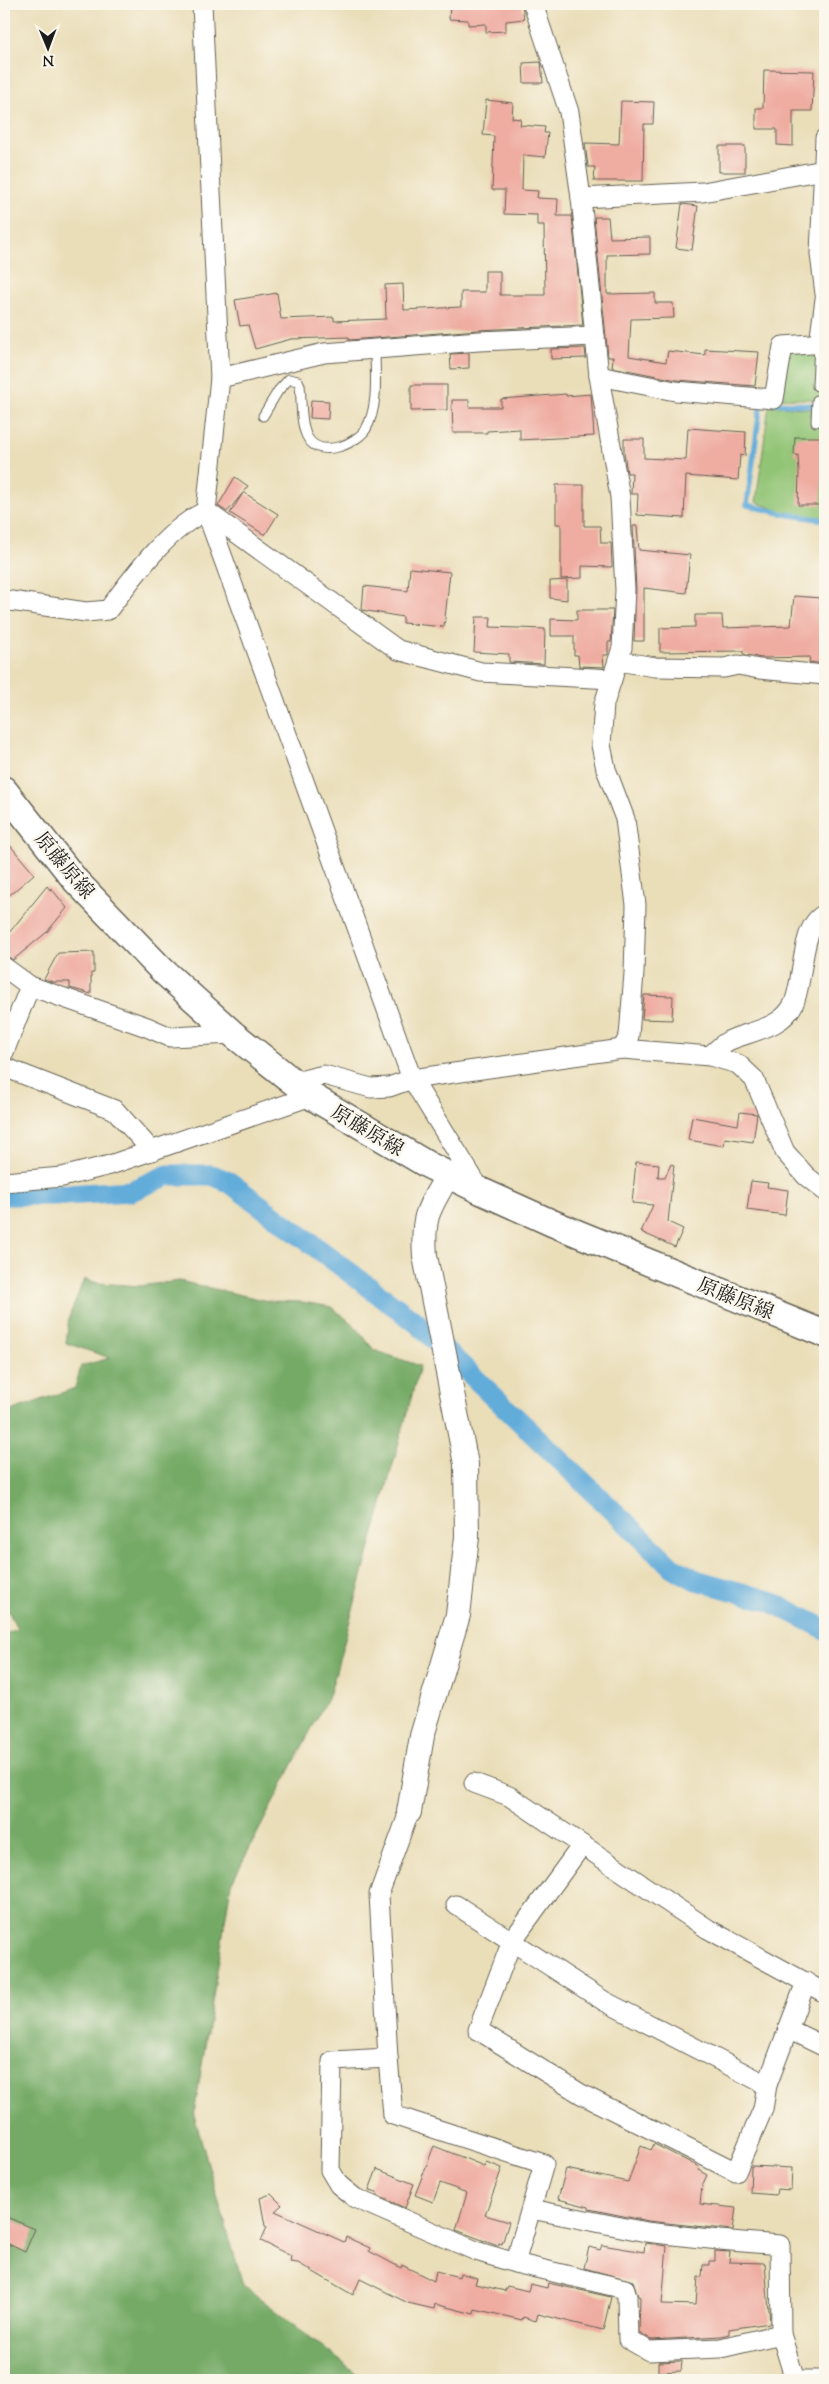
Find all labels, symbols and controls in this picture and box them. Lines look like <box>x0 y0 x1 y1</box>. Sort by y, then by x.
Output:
north arrow <box>22 22 72 72</box>
text: N <box>42 49 54 69</box>
street label: 原藤原線 <box>26 827 100 907</box>
street label: 原藤原線 <box>325 1099 408 1165</box>
street label: 原藤原線 <box>693 1272 778 1329</box>

